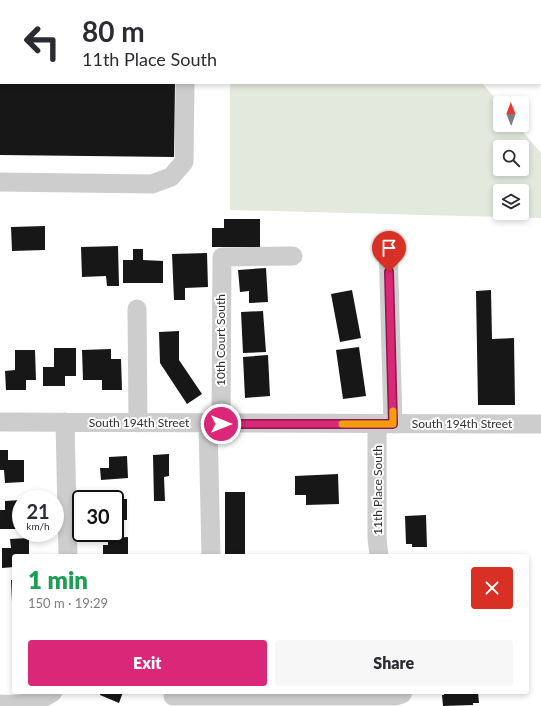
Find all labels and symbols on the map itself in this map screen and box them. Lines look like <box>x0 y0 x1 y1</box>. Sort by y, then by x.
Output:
north arrow <box>493 96 529 132</box>
pin <box>372 231 406 272</box>
street label: 10th Court South <box>213 294 228 386</box>
position arrow <box>200 403 242 445</box>
street label: South 194th Street <box>89 415 190 430</box>
street label: South 194th Street <box>412 416 513 431</box>
street label: 11th Place South <box>370 445 385 535</box>
speed limit sign: 30 <box>72 490 124 542</box>

